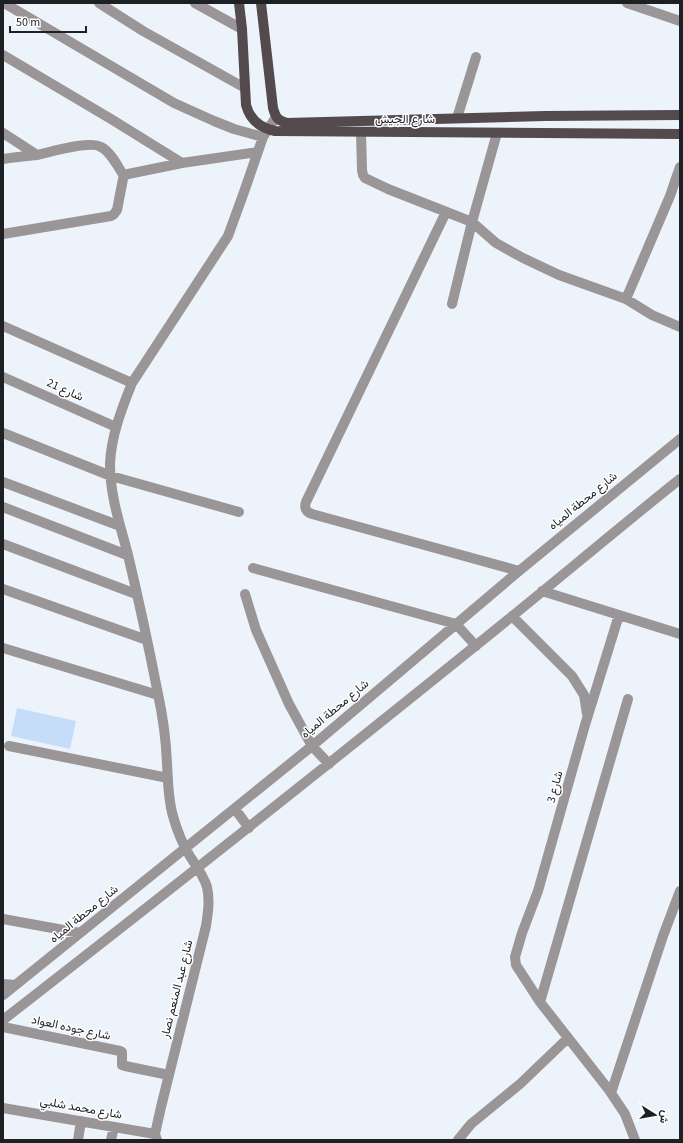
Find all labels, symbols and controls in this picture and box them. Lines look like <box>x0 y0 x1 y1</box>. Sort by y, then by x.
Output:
scale bar <box>10 8 86 34</box>
text: 50 m <box>16 14 40 31</box>
street label: شارع الجيش <box>375 111 435 128</box>
street label: شارع 21 <box>44 374 86 406</box>
street label: شارع محطة المياه <box>545 468 621 534</box>
street label: شارع محطة المياه <box>297 675 373 743</box>
street label: شارع 3 <box>543 769 567 805</box>
street label: شارع محطة المياه <box>46 881 122 947</box>
street label: شارع عبد المنعم نصار <box>156 938 197 1041</box>
street label: شارع جوده العواد <box>30 1011 112 1045</box>
street label: شارع محمد شلبي <box>38 1092 123 1125</box>
north arrow <box>635 1095 675 1135</box>
text: ش <box>656 1109 673 1125</box>

